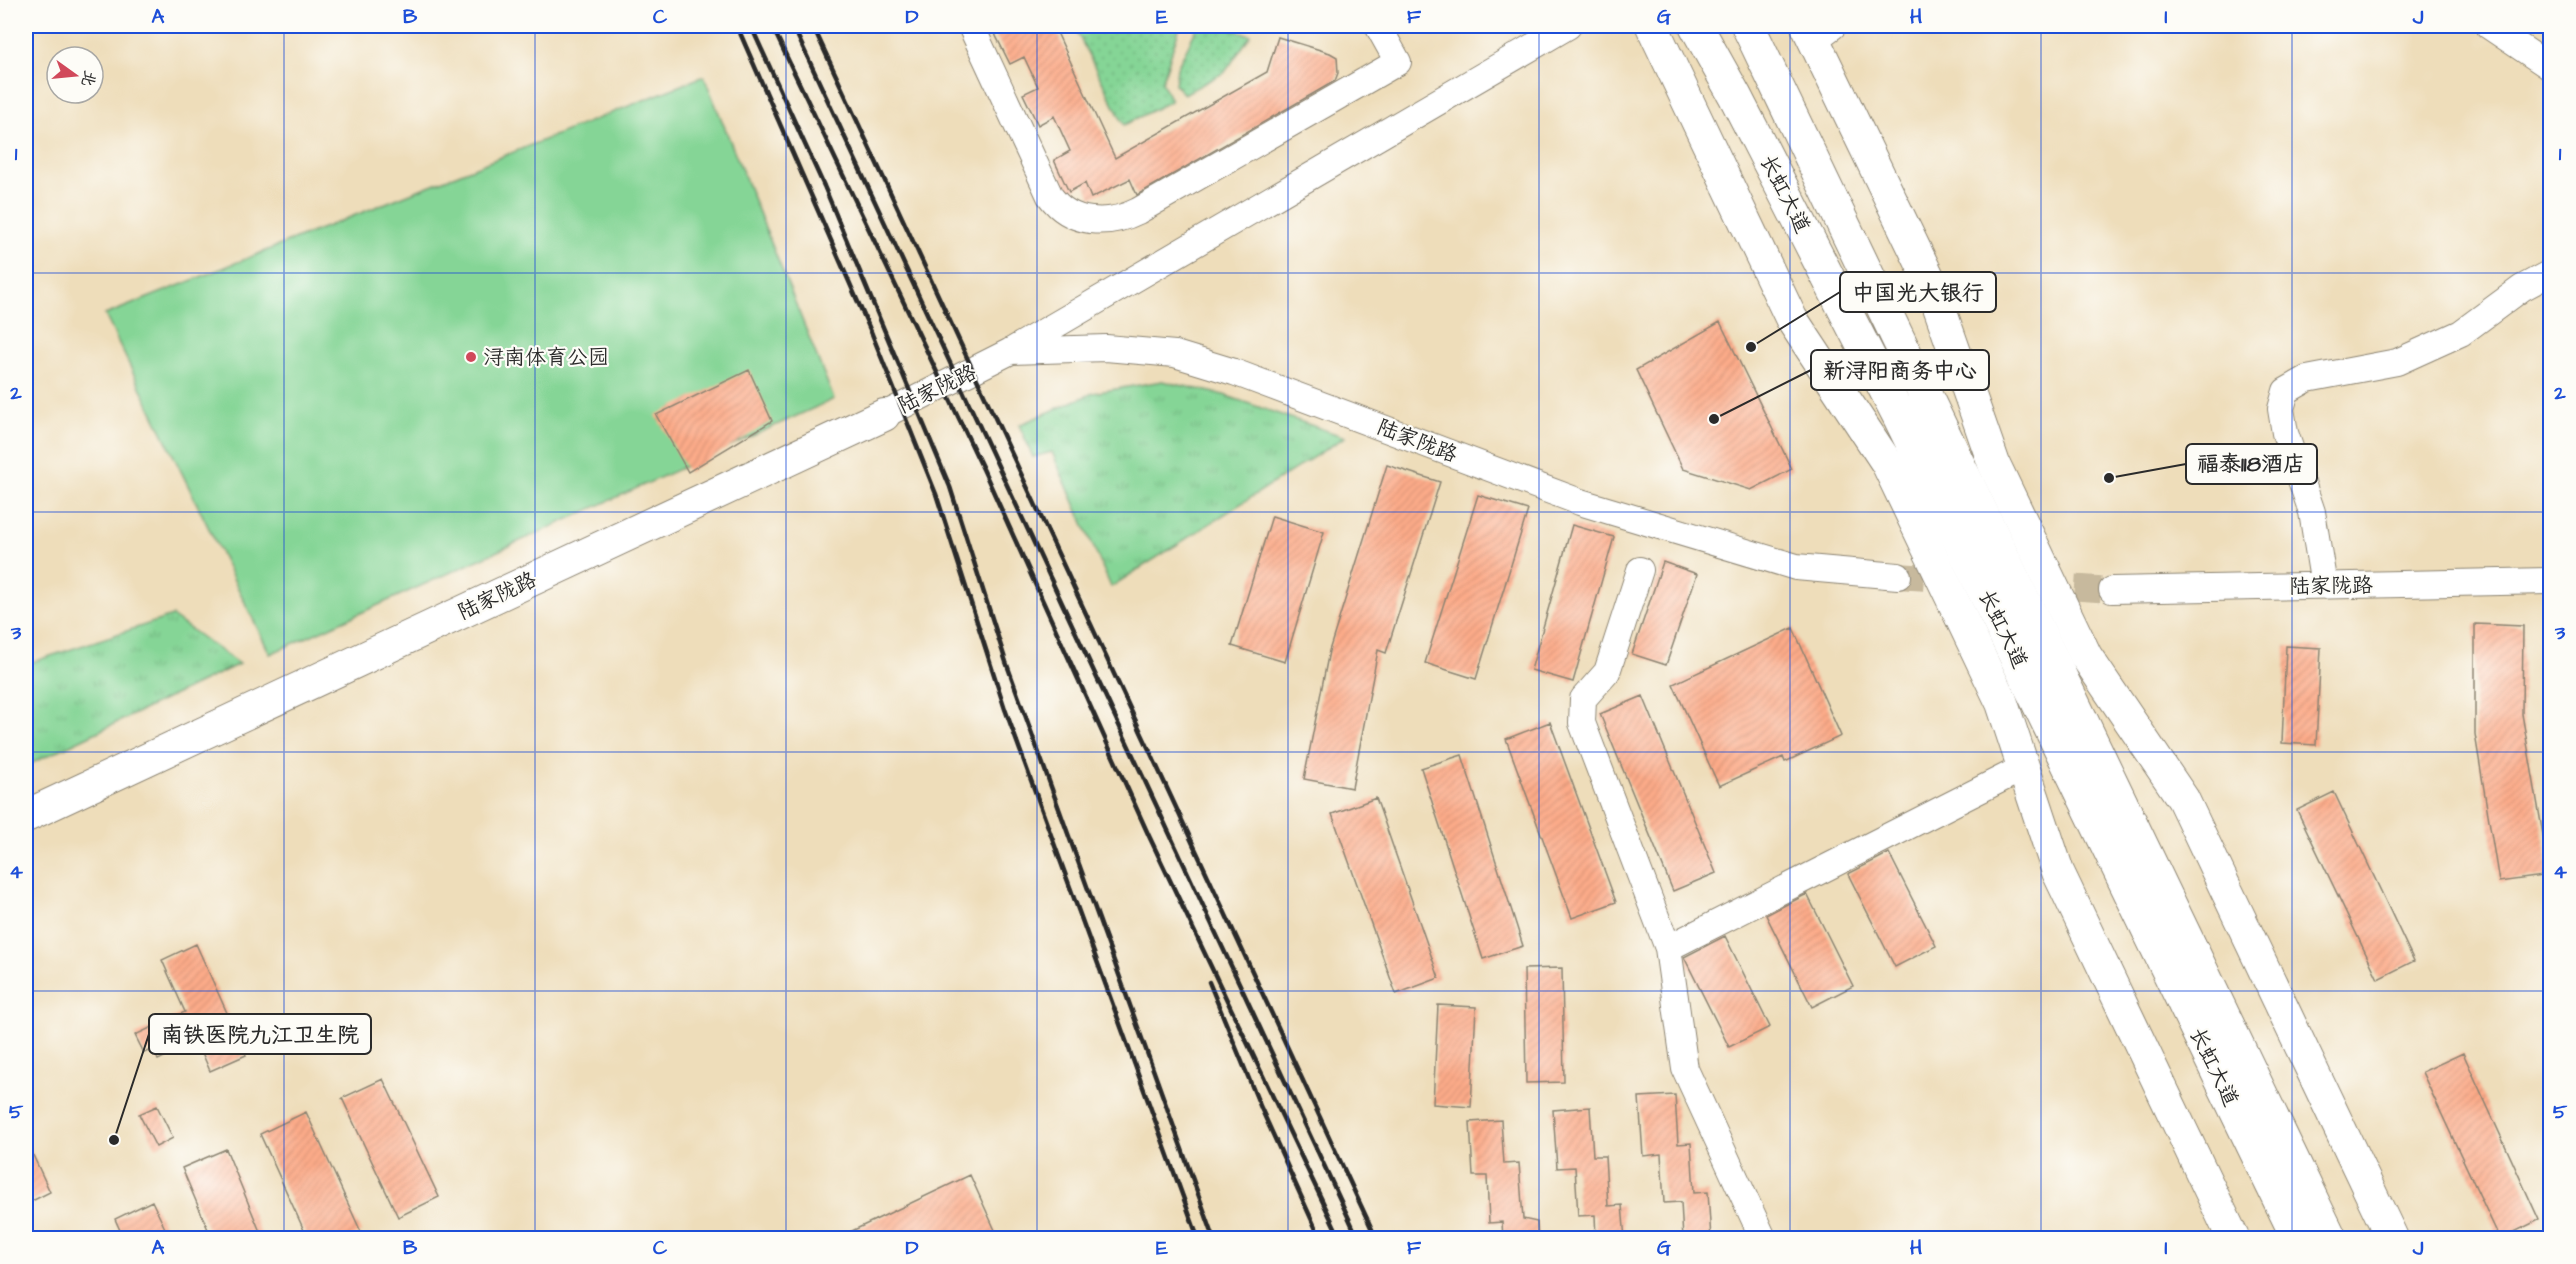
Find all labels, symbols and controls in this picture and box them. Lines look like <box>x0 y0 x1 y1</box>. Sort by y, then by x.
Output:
text: A <box>152 3 165 31</box>
text: B <box>403 3 418 31</box>
text: C <box>653 3 668 31</box>
text: D <box>906 3 919 31</box>
text: E <box>1156 3 1168 31</box>
text: F <box>1407 3 1422 31</box>
text: G <box>1657 3 1671 31</box>
text: H <box>1910 3 1922 31</box>
text: I <box>2164 3 2168 31</box>
text: J <box>2412 3 2424 31</box>
north arrow <box>45 45 105 105</box>
text: 北 <box>76 68 101 89</box>
text: 1 <box>15 140 18 168</box>
text: 1 <box>2559 140 2562 168</box>
street label: 长虹大道 <box>1753 150 1817 238</box>
callout: 中国光大银行 <box>1840 272 1996 312</box>
text: 中国光大银行 <box>1852 278 1984 309</box>
place label: 浔南体育公园 <box>483 343 609 372</box>
marker: 浔南体育公园 <box>464 350 478 364</box>
callout: 新浔阳商务中心 <box>1811 350 1989 390</box>
text: 新浔阳商务中心 <box>1823 356 1977 387</box>
street label: 陆家陇路 <box>893 358 981 420</box>
text: 2 <box>9 379 22 407</box>
text: 2 <box>2553 379 2566 407</box>
street label: 陆家陇路 <box>1373 412 1461 470</box>
callout: 福泰118酒店 <box>2186 444 2317 484</box>
text: 福泰118酒店 <box>2197 449 2305 480</box>
street label: 陆家陇路 <box>453 565 541 627</box>
street label: 陆家陇路 <box>2289 571 2373 601</box>
street label: 长虹大道 <box>1972 585 2034 673</box>
text: 3 <box>10 619 22 647</box>
text: 3 <box>2554 619 2566 647</box>
text: 4 <box>9 858 23 886</box>
text: 4 <box>2553 858 2567 886</box>
callout: 南铁医院九江卫生院 <box>149 1014 371 1054</box>
text: 南铁医院九江卫生院 <box>161 1020 359 1051</box>
street label: 长虹大道 <box>2183 1023 2245 1111</box>
text: 5 <box>9 1098 24 1126</box>
text: 5 <box>2553 1098 2568 1126</box>
text: A <box>152 1234 165 1262</box>
text: B <box>403 1234 418 1262</box>
text: C <box>653 1234 668 1262</box>
text: D <box>906 1234 919 1262</box>
text: E <box>1156 1234 1168 1262</box>
text: F <box>1407 1234 1422 1262</box>
text: G <box>1657 1234 1671 1262</box>
text: H <box>1910 1234 1922 1262</box>
text: I <box>2164 1234 2168 1262</box>
text: J <box>2412 1234 2424 1262</box>

